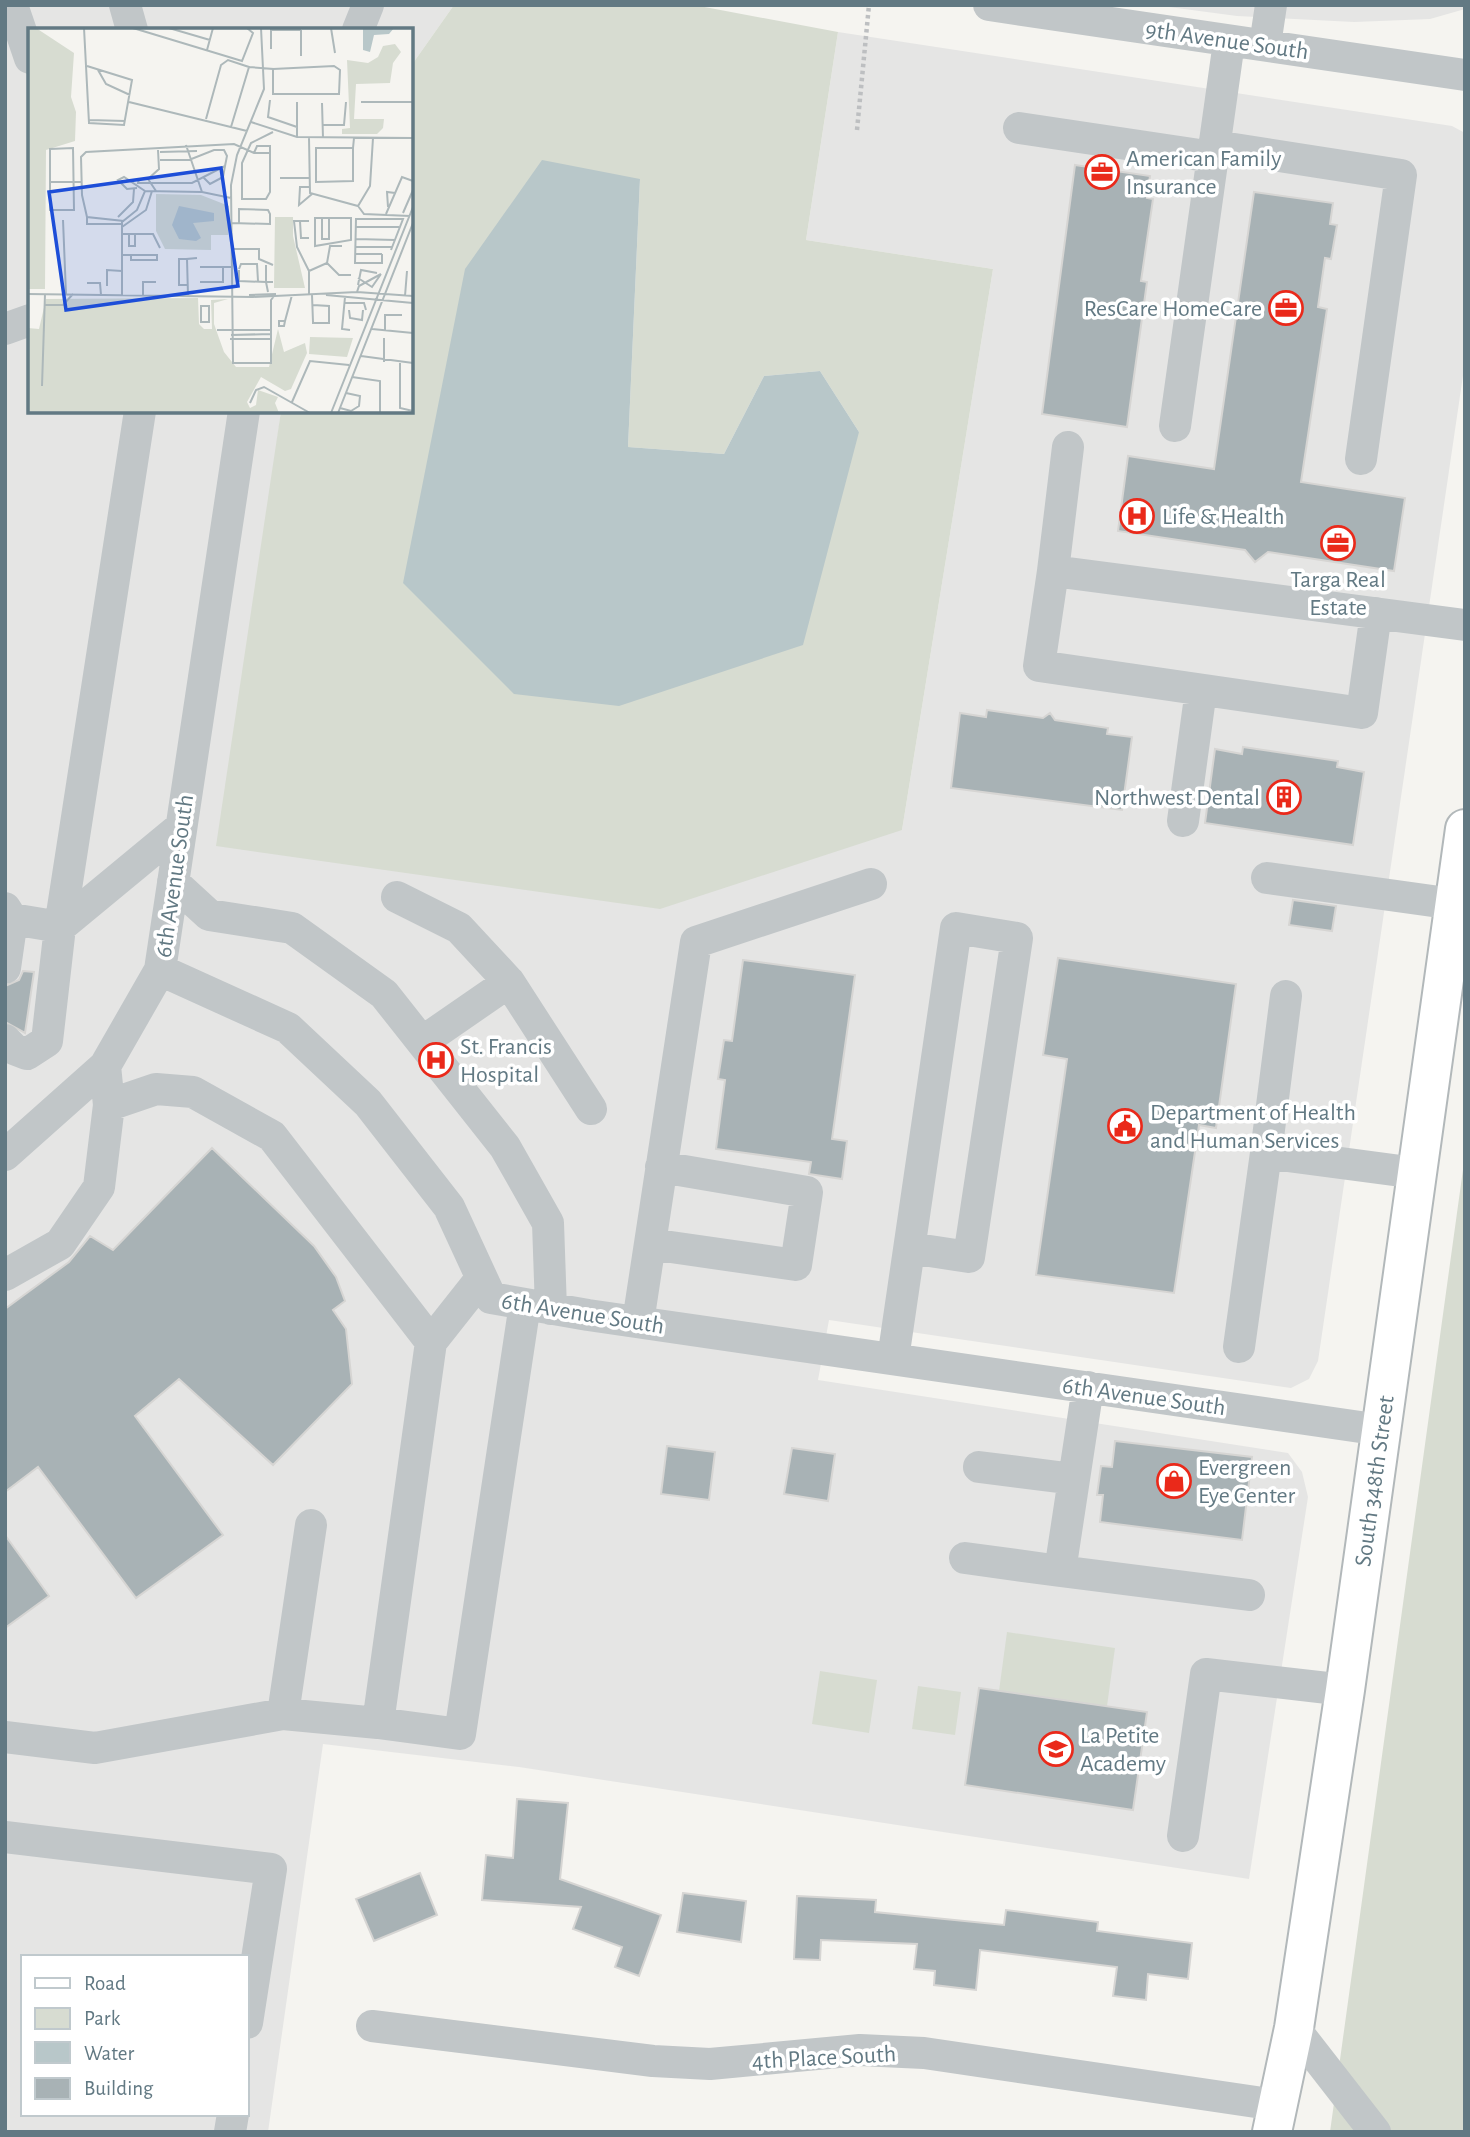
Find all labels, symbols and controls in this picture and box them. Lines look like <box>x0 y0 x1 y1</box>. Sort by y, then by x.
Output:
street label: 9th Avenue South <box>1144 18 1310 64</box>
inset map <box>28 28 413 413</box>
place label: American Family Insurance <box>1126 147 1281 199</box>
office icon: American Family Insurance <box>1083 153 1121 191</box>
office icon: ResCare HomeCare <box>1267 289 1305 327</box>
place label: ResCare HomeCare <box>1084 297 1262 321</box>
hospital icon: Life & Health <box>1118 497 1156 535</box>
place label: Life & Health <box>1162 505 1284 529</box>
office icon: Targa Real Estate <box>1319 524 1357 562</box>
place label: Targa Real Estate <box>1290 568 1386 620</box>
building icon: Northwest Dental <box>1265 778 1303 816</box>
place label: Northwest Dental <box>1094 786 1260 810</box>
street label: 6th Avenue South <box>152 793 198 959</box>
place label: St. Francis Hospital <box>460 1035 552 1087</box>
hospital icon: St. Francis Hospital <box>417 1041 455 1079</box>
place label: Department of Health and Human Services <box>1150 1101 1356 1153</box>
public building icon: Department of Health and Human Services <box>1106 1107 1144 1145</box>
street label: 6th Avenue South <box>500 1289 666 1339</box>
street label: 6th Avenue South <box>1061 1374 1227 1420</box>
street label: South 348th Street <box>1351 1394 1399 1568</box>
place label: Evergreen Eye Center <box>1198 1456 1296 1508</box>
shop icon: Evergreen Eye Center <box>1155 1462 1193 1500</box>
place label: La Petite Academy <box>1080 1724 1166 1776</box>
school or university icon: La Petite Academy <box>1037 1730 1075 1768</box>
legend <box>21 1955 248 2116</box>
text: Road <box>84 1973 126 1994</box>
text: Park <box>84 2008 121 2029</box>
street label: 4th Place South <box>751 2042 897 2074</box>
text: Water <box>84 2043 134 2064</box>
text: Building <box>84 2078 154 2099</box>

